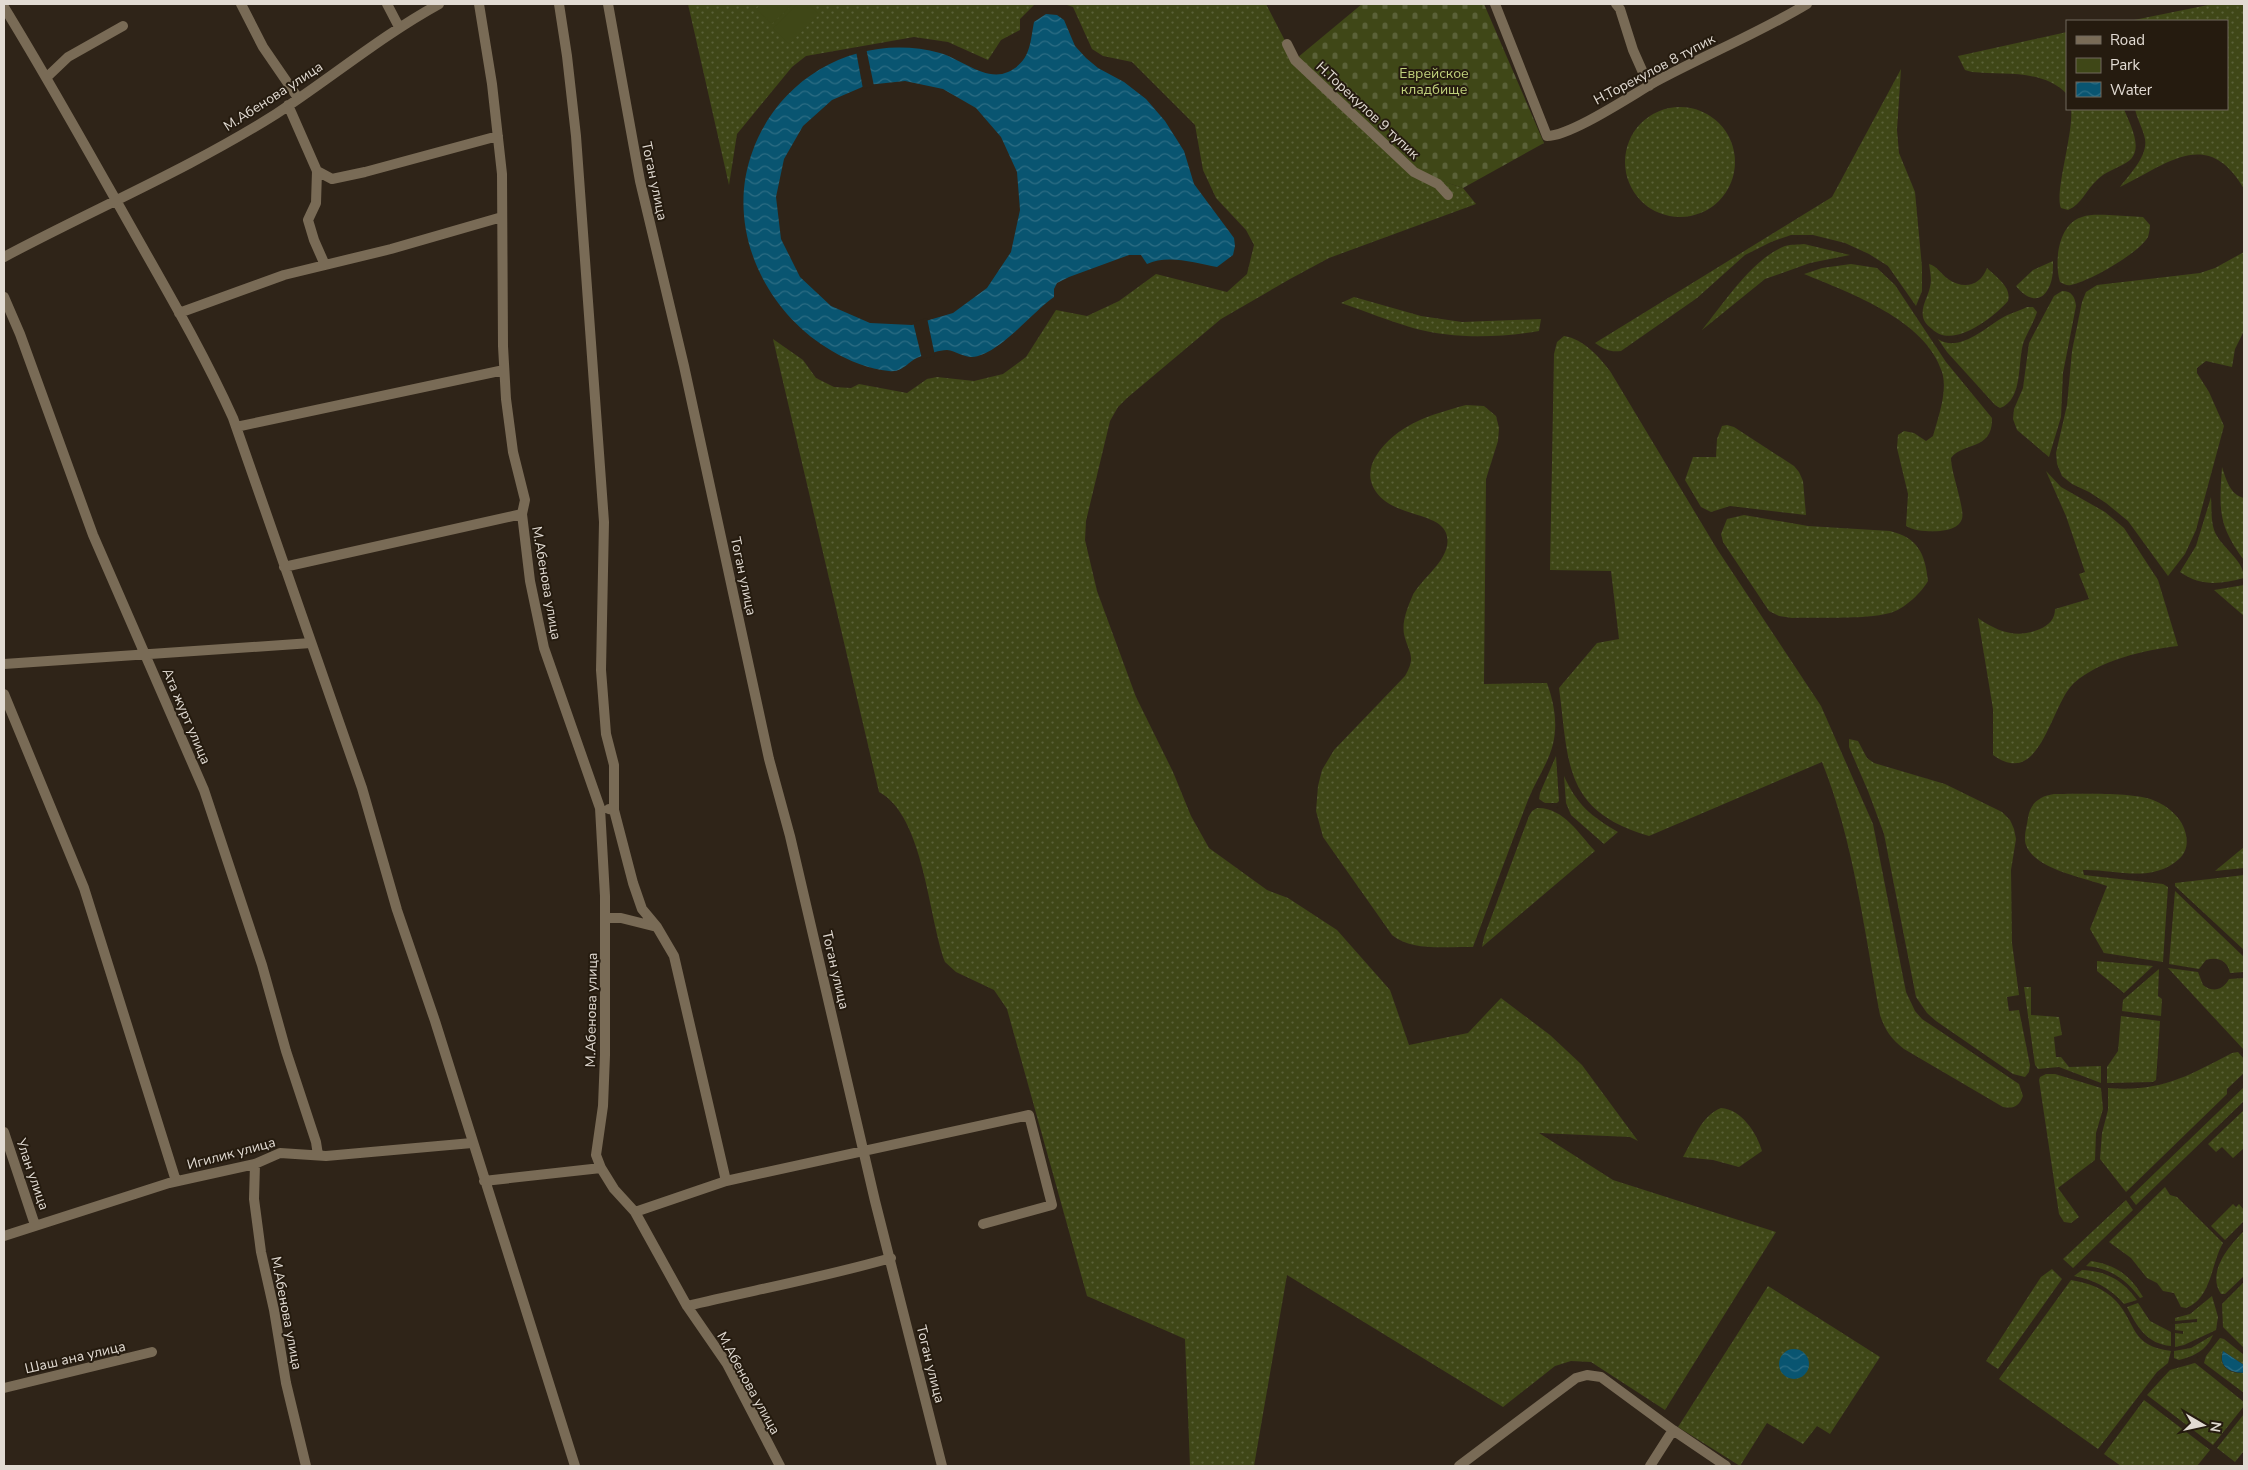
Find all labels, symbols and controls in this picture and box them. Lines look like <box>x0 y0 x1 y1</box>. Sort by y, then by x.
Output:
legend <box>2066 20 2228 110</box>
street label: Н.Торекулов 8 тупик <box>1590 29 1719 110</box>
text: Road <box>2110 30 2145 50</box>
text: Park <box>2110 55 2140 75</box>
street label: М.Абенова улица <box>220 57 327 136</box>
street label: Н.Торекулов 9 тупик <box>1312 57 1424 164</box>
park label: Еврейское кладбище <box>1399 64 1469 99</box>
text: Water <box>2110 80 2153 100</box>
street label: Тоган улица <box>637 140 672 222</box>
street label: М.Абенова улица <box>527 525 566 641</box>
street label: Тоган улица <box>726 535 761 617</box>
street label: Ата журт улица <box>158 665 215 767</box>
street label: Тоган улица <box>817 929 854 1011</box>
street label: М.Абенова улица <box>581 952 602 1068</box>
street label: Игилик улица <box>185 1133 277 1174</box>
street label: Улан улица <box>11 1135 54 1212</box>
street label: М.Абенова улица <box>266 1255 307 1371</box>
street label: Тоган улица <box>912 1323 949 1405</box>
street label: М.Абенова улица <box>712 1328 785 1438</box>
street label: Шаш ана улица <box>23 1337 127 1378</box>
north arrow <box>2178 1400 2228 1450</box>
text: N <box>2205 1420 2226 1434</box>

